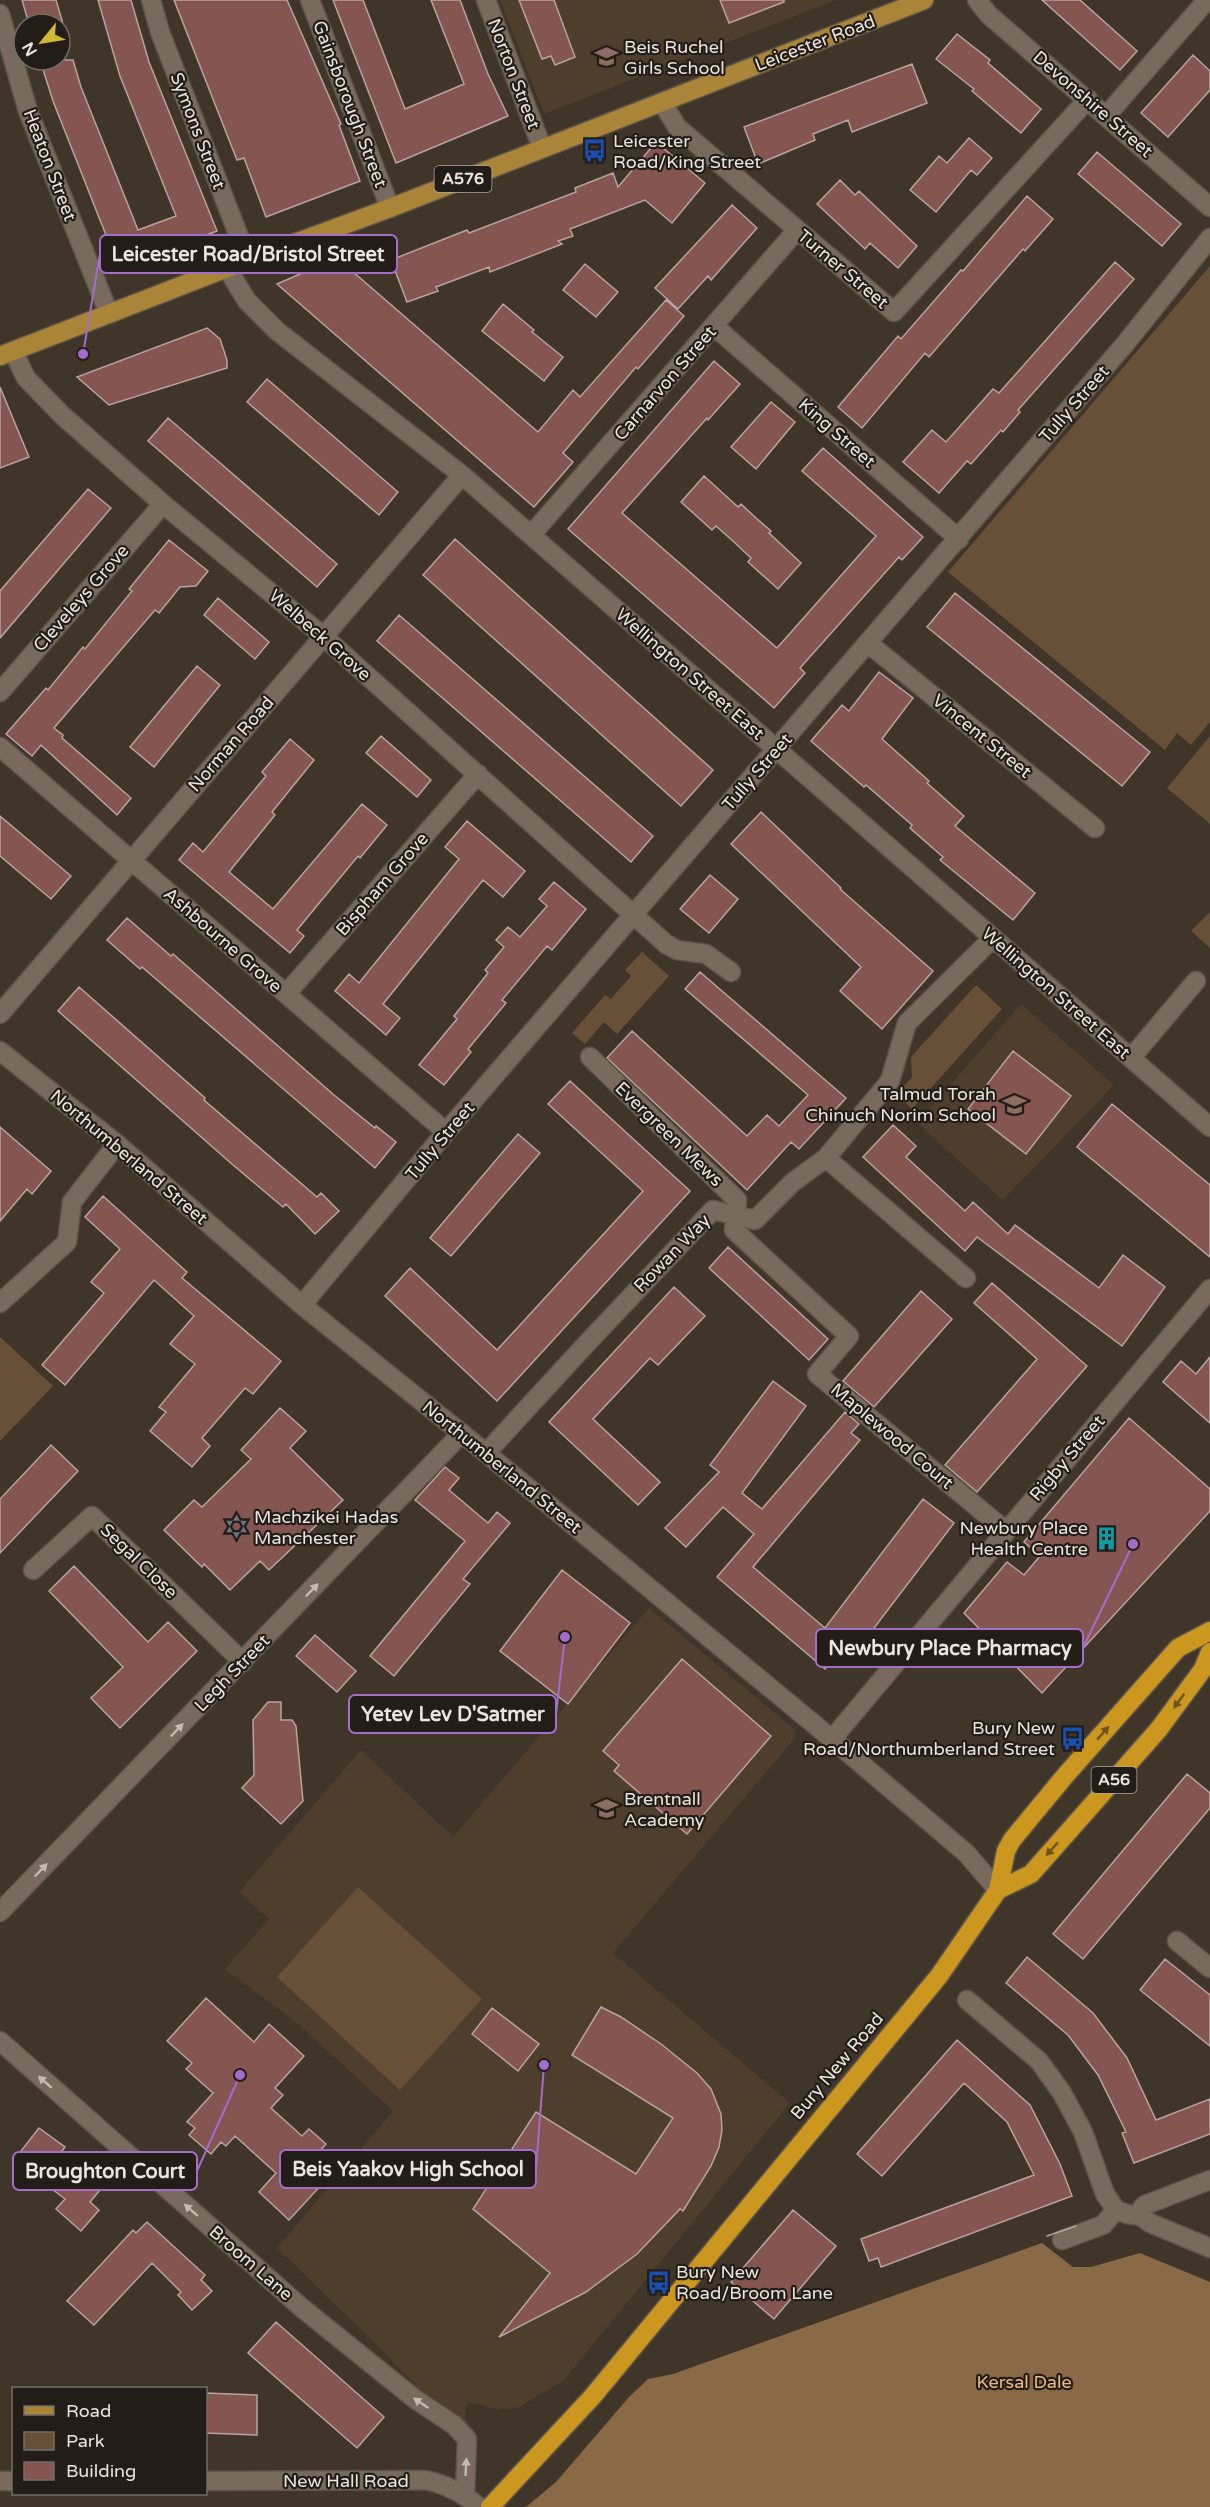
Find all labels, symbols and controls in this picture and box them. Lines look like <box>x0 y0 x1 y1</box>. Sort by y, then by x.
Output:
street label: Leicester Road <box>752 10 878 76</box>
north arrow <box>12 12 72 72</box>
street label: Norton Street <box>483 16 545 133</box>
street label: Gainsborough Street <box>308 17 392 191</box>
place label: Beis Ruchel Girls School <box>624 36 725 79</box>
text: N <box>18 38 42 60</box>
school or university icon: Beis Ruchel Girls School <box>593 44 619 70</box>
street label: Devonshire Street <box>1029 46 1158 162</box>
street label: Symons Street <box>166 69 230 193</box>
street label: Heaton Street <box>19 106 81 224</box>
place label: Leicester Road/King Street <box>613 130 761 173</box>
bus stop icon: Leicester Road/King Street <box>582 138 608 164</box>
road number: A576 <box>434 166 492 192</box>
street label: Turner Street <box>793 225 893 313</box>
callout: Leicester Road/Bristol Street <box>100 235 397 273</box>
text: Leicester Road/Bristol Street <box>112 243 385 267</box>
street label: Carnarvon Street <box>609 321 721 445</box>
street label: Tully Street <box>1034 361 1114 447</box>
street label: King Street <box>794 394 880 473</box>
street label: Cleveleys Grove <box>28 540 134 656</box>
street label: Welbeck Grove <box>264 585 376 685</box>
street label: Wellington Street East <box>611 603 769 745</box>
street label: Vincent Street <box>928 689 1036 783</box>
street label: Norman Road <box>183 692 279 796</box>
street label: Tully Street <box>717 729 797 815</box>
street label: Bispham Grove <box>331 828 433 940</box>
street label: Ashbourne Grove <box>159 883 287 997</box>
street label: Wellington Street East <box>977 922 1135 1064</box>
street label: Evergreen Mews <box>610 1077 728 1191</box>
place label: Talmud Torah Chinuch Norim School <box>805 1083 996 1126</box>
street label: Northumberland Street <box>46 1085 212 1229</box>
school or university icon: Talmud Torah Chinuch Norim School <box>1001 1091 1027 1117</box>
street label: Tully Street <box>401 1097 479 1185</box>
street label: Rowan Way <box>629 1209 715 1297</box>
street label: Maplewood Court <box>826 1378 958 1494</box>
street label: Northumberland Street <box>418 1396 586 1538</box>
street label: Rigby Street <box>1025 1410 1109 1506</box>
place label: Machzikei Hadas Manchester <box>254 1506 398 1549</box>
synagogue icon: Machzikei Hadas Manchester <box>223 1514 249 1540</box>
place label: Newbury Place Health Centre <box>960 1517 1088 1560</box>
street label: Segal Close <box>96 1519 182 1603</box>
building icon: Newbury Place Health Centre <box>1093 1525 1119 1551</box>
one-way arrow <box>305 1582 319 1597</box>
callout: Newbury Place Pharmacy <box>816 1629 1083 1667</box>
street label: Legh Street <box>190 1630 274 1716</box>
text: Newbury Place Pharmacy <box>828 1637 1072 1661</box>
one-way arrow <box>1173 1693 1186 1709</box>
callout: Yetev Lev D'Satmer <box>349 1695 556 1733</box>
text: Yetev Lev D'Satmer <box>361 1703 545 1727</box>
place label: Bury New Road/Northumberland Street <box>803 1717 1055 1760</box>
one-way arrow <box>169 1724 183 1738</box>
bus stop icon: Bury New Road/Northumberland Street <box>1060 1725 1086 1751</box>
one-way arrow <box>1096 1725 1109 1741</box>
road number: A56 <box>1092 1767 1136 1793</box>
place label: Brentnall Academy <box>624 1788 705 1831</box>
school or university icon: Brentnall Academy <box>593 1796 619 1822</box>
one-way arrow <box>1046 1841 1059 1856</box>
one-way arrow <box>33 1864 47 1878</box>
street label: Bury New Road <box>786 2008 888 2124</box>
one-way arrow <box>38 2076 53 2089</box>
callout: Beis Yaakov High School <box>280 2150 536 2188</box>
callout: Broughton Court <box>13 2152 197 2190</box>
text: Beis Yaakov High School <box>292 2158 524 2182</box>
text: Broughton Court <box>25 2160 185 2184</box>
one-way arrow <box>183 2204 199 2217</box>
street label: Broom Lane <box>205 2221 297 2305</box>
place label: Bury New Road/Broom Lane <box>676 2261 833 2304</box>
bus stop icon: Bury New Road/Broom Lane <box>645 2269 671 2295</box>
park label: Kersal Dale <box>976 2371 1072 2393</box>
legend <box>12 2387 207 2495</box>
one-way arrow <box>414 2397 430 2409</box>
text: Road <box>66 2400 111 2422</box>
text: Park <box>66 2430 105 2452</box>
one-way arrow <box>461 2457 471 2476</box>
text: Building <box>66 2460 136 2482</box>
street label: New Hall Road <box>283 2470 409 2492</box>

